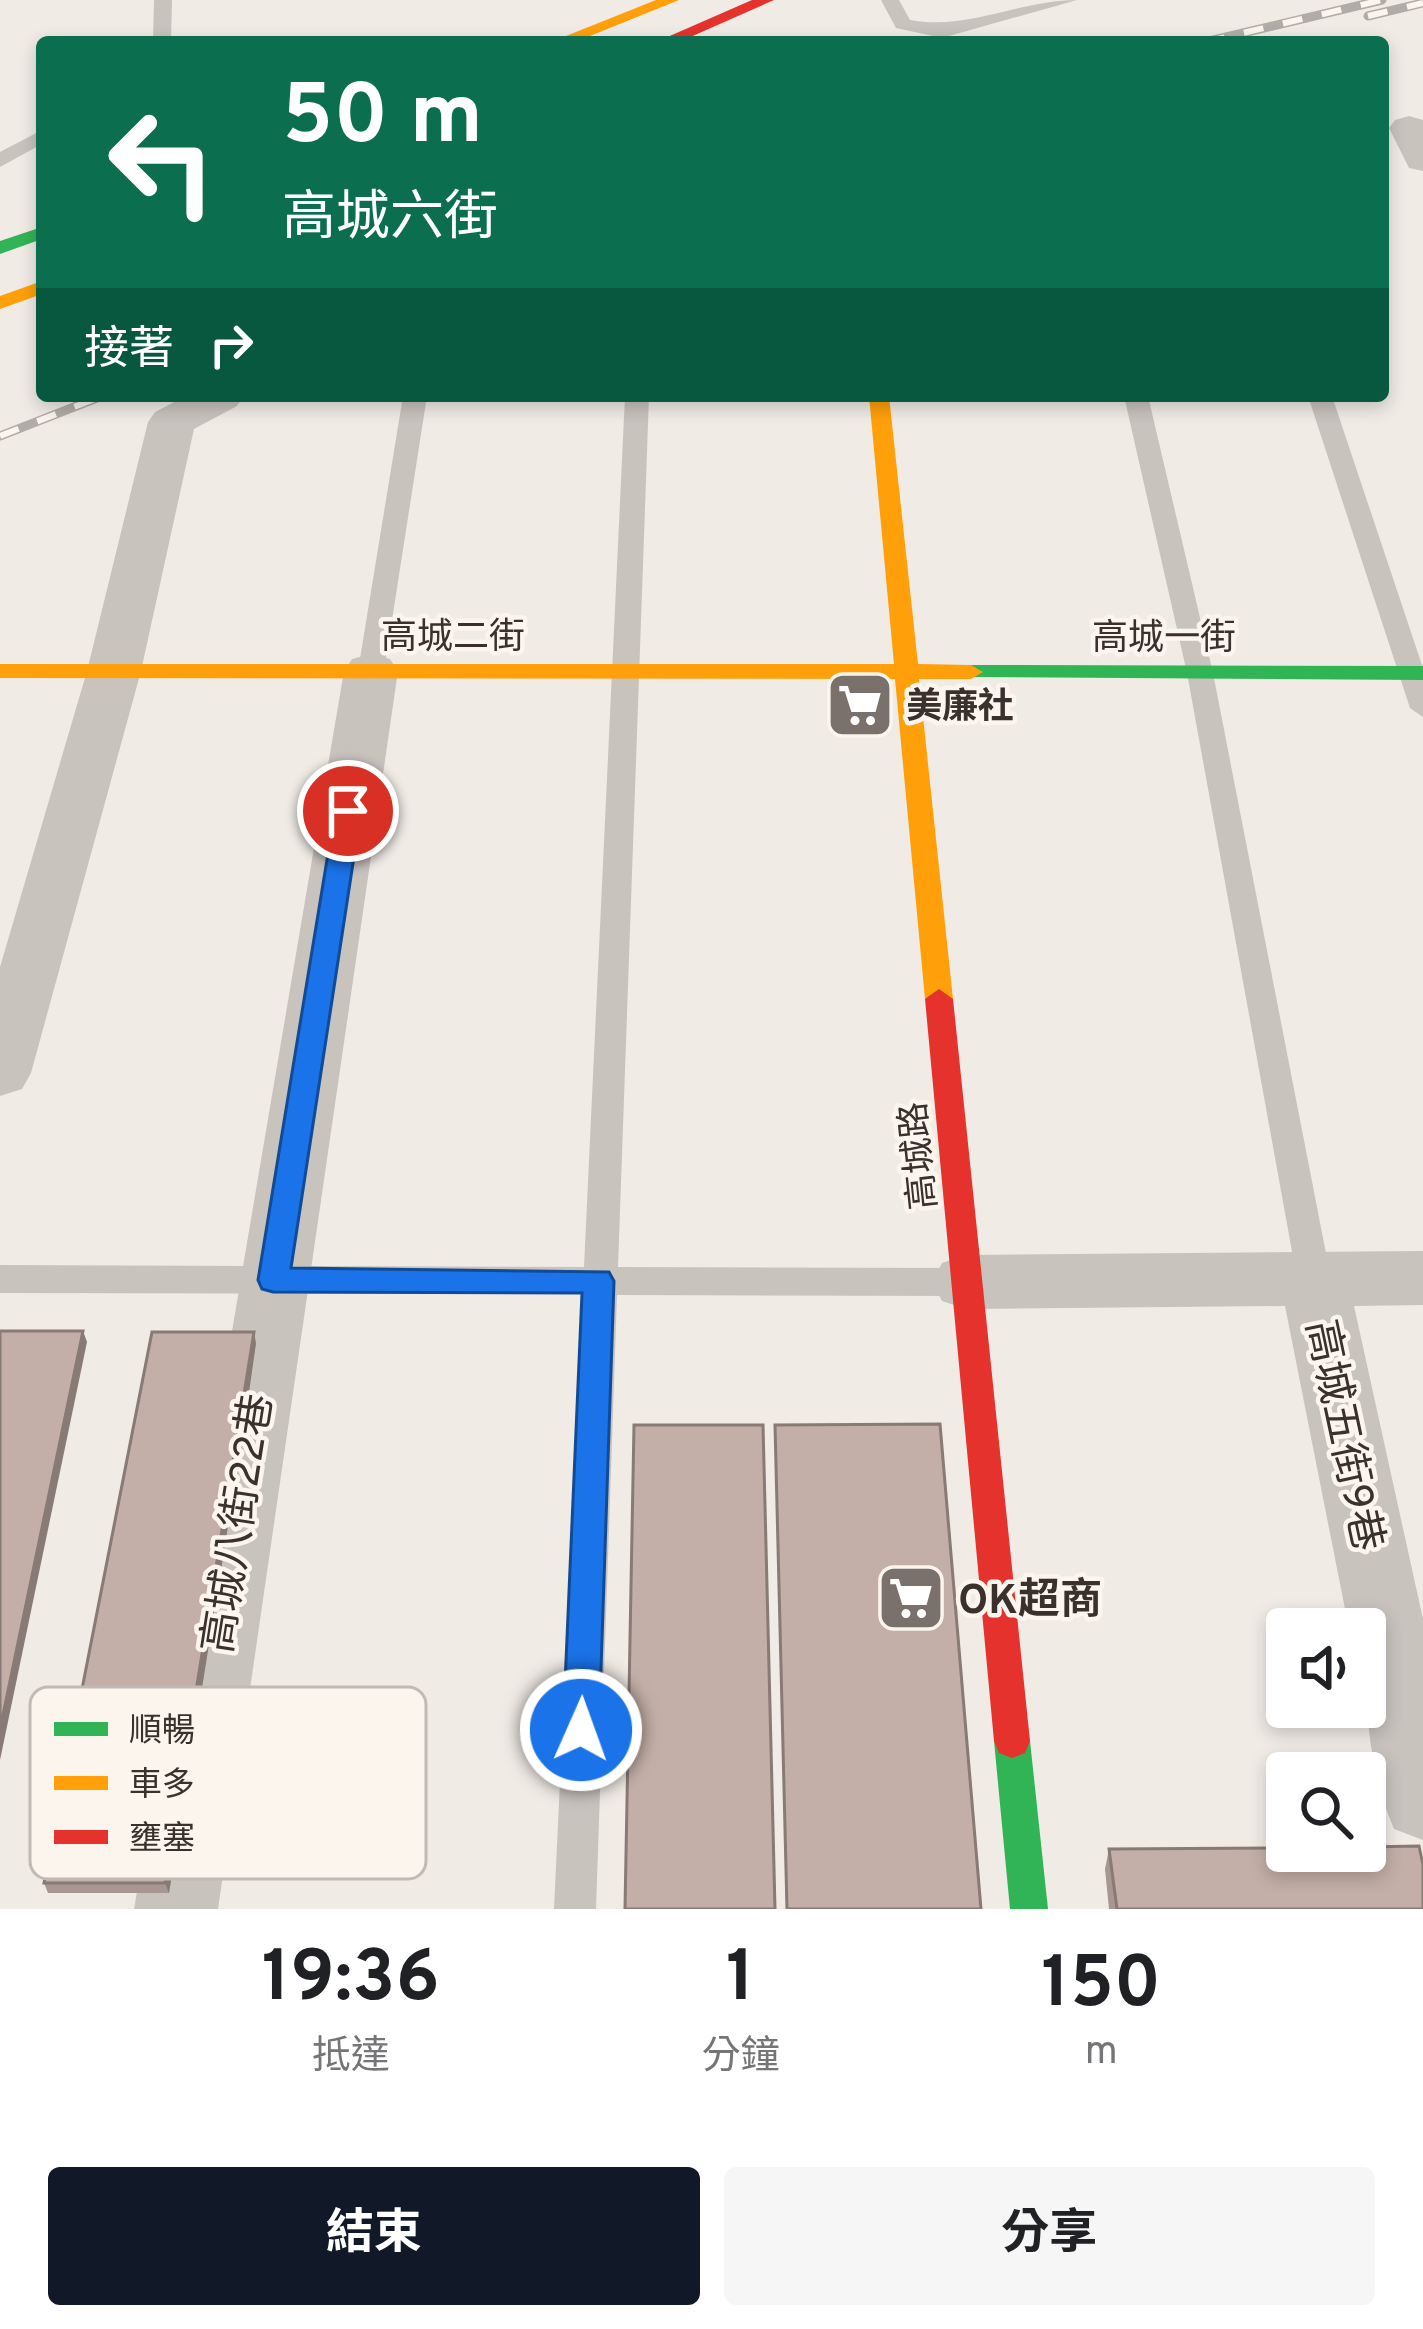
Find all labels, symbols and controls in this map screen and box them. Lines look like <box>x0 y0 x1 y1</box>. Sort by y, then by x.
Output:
text: 50 m <box>282 67 483 173</box>
icon: left <box>84 84 240 240</box>
text: 高城六街 <box>282 186 498 255</box>
icon: right <box>198 312 264 378</box>
text: 接著 <box>84 323 174 380</box>
street label: 高城二街 <box>381 616 525 662</box>
street label: 高城一街 <box>1092 617 1236 663</box>
supermarket icon: 美廉社 <box>825 670 895 740</box>
place label: 美廉社 <box>906 686 1014 732</box>
pin <box>297 760 399 862</box>
icon: arrive <box>315 778 381 844</box>
street label: 高城路 <box>892 1099 949 1212</box>
street label: 高城五街9巷 <box>1291 1315 1392 1556</box>
street label: 高城八街22巷 <box>194 1390 287 1657</box>
supermarket icon: OK超商 <box>876 1563 946 1633</box>
place label: OK超商 <box>958 1576 1102 1629</box>
map controls <box>1266 1608 1386 1872</box>
button: sound <box>1266 1608 1386 1728</box>
position arrow <box>518 1667 644 1793</box>
legend <box>30 1687 426 1879</box>
text: 順暢 <box>129 1712 195 1754</box>
button: search <box>1266 1752 1386 1872</box>
text: 車多 <box>129 1766 195 1808</box>
text: 壅塞 <box>129 1820 195 1862</box>
text: 19:36 <box>262 1935 440 2027</box>
text: 1 <box>726 1935 755 2027</box>
text: 150 <box>1041 1941 1161 2033</box>
text: m <box>1085 2029 1118 2078</box>
text: 抵達 <box>312 2034 390 2083</box>
text: 分鐘 <box>701 2034 779 2083</box>
button: 結束 <box>48 2167 700 2305</box>
button: 分享 <box>724 2167 1375 2305</box>

